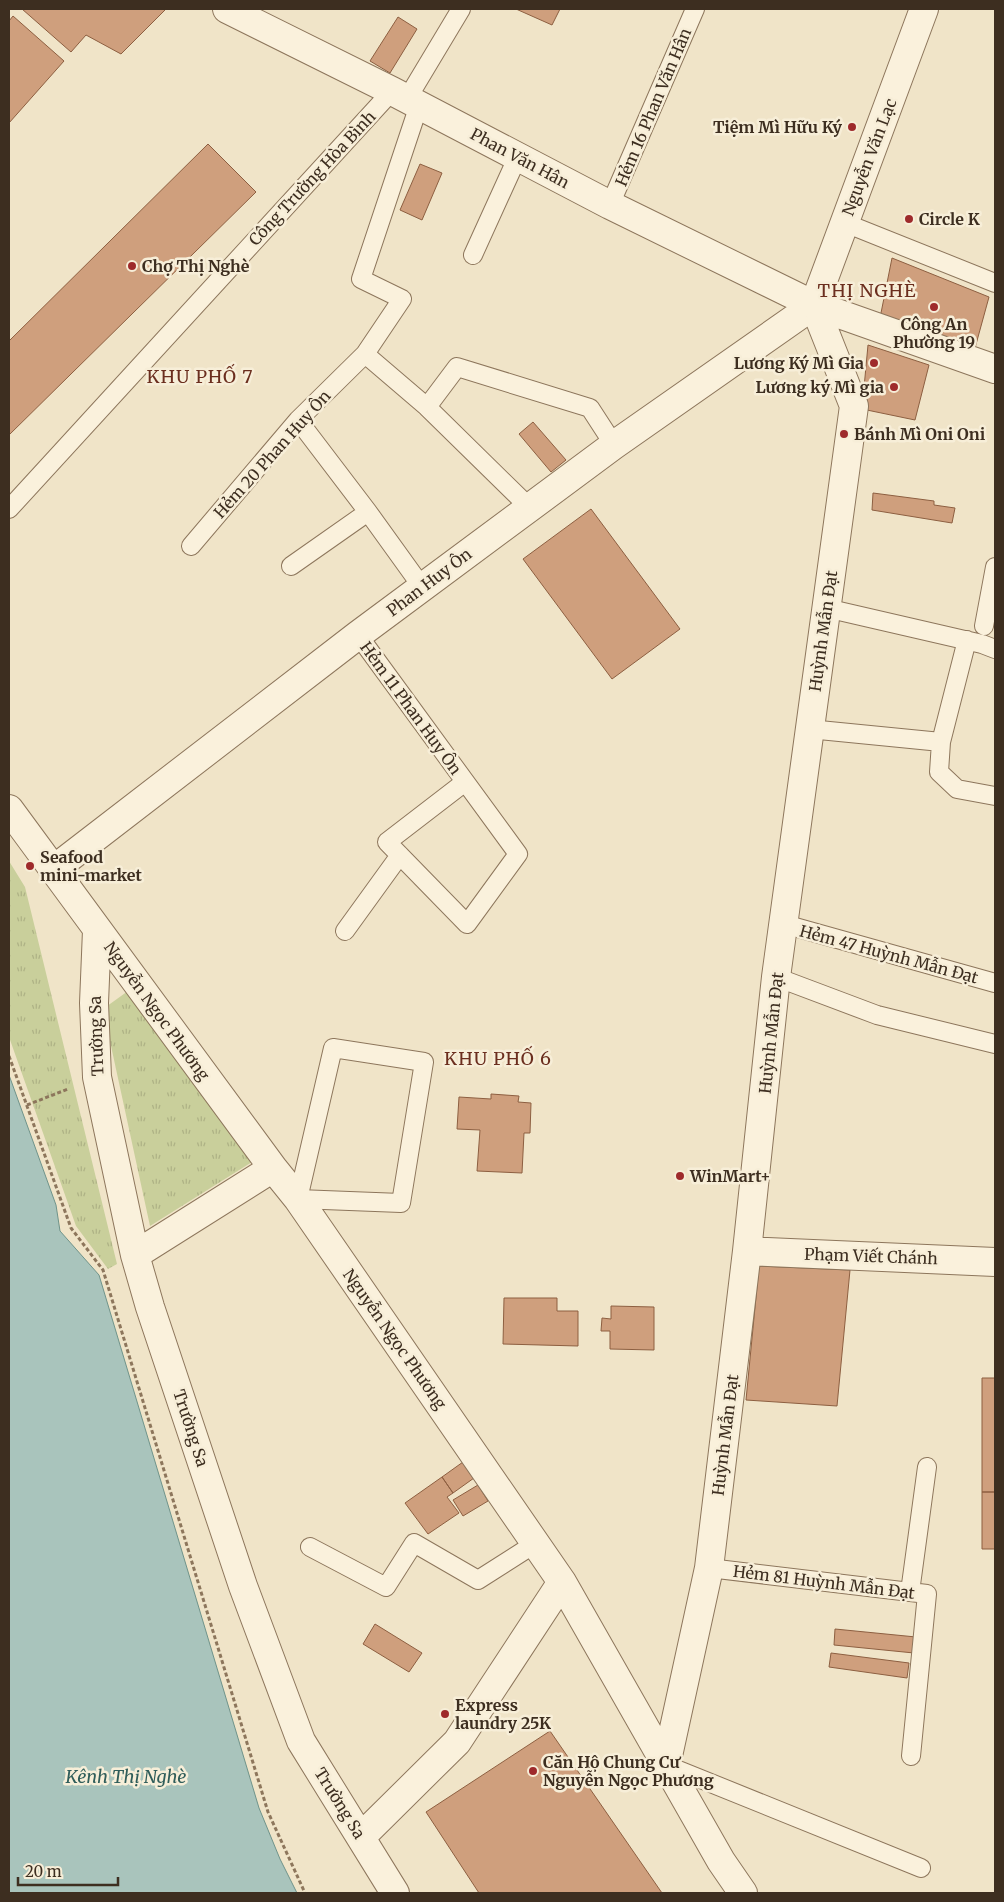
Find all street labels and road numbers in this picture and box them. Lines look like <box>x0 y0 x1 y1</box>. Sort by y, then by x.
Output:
street label: Hẻm 16 Phan Văn Hân <box>611 25 695 189</box>
street label: Nguyễn Văn Lạc <box>837 96 901 218</box>
street label: Công Trường Hòa Bình <box>244 106 380 249</box>
street label: Phan Văn Hân <box>467 124 573 193</box>
street label: Hẻm 20 Phan Huy Ôn <box>209 386 335 522</box>
street label: Phan Huy Ôn <box>383 543 476 620</box>
street label: Huỳnh Mẫn Đạt <box>805 568 842 693</box>
street label: Hẻm 11 Phan Huy Ôn <box>356 638 466 779</box>
street label: Hẻm 47 Huỳnh Mẫn Đạt <box>798 921 981 988</box>
street label: Nguyễn Ngọc Phương <box>100 938 214 1085</box>
street label: Huỳnh Mẫn Đạt <box>755 970 787 1095</box>
street label: Trường Sa <box>85 995 107 1076</box>
street label: Phạm Viết Chánh <box>804 1244 939 1268</box>
street label: Nguyễn Ngọc Phương <box>339 1265 451 1413</box>
street label: Huỳnh Mẫn Đạt <box>708 1372 742 1497</box>
street label: Trường Sa <box>169 1387 213 1470</box>
street label: Hẻm 81 Huỳnh Mẫn Đạt <box>732 1561 917 1603</box>
street label: Trường Sa <box>310 1764 370 1843</box>

